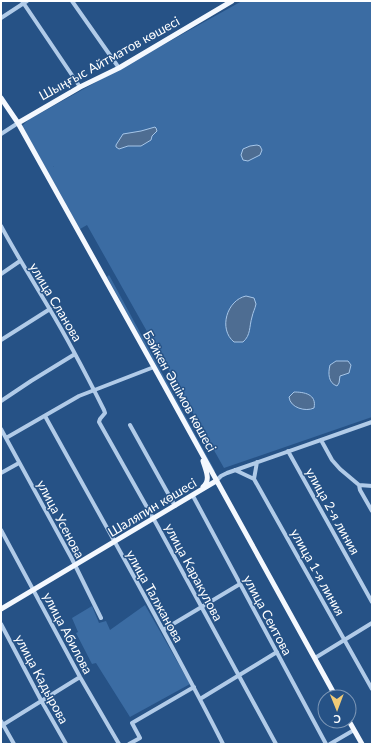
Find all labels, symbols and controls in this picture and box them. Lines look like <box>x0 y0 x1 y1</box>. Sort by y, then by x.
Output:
street label: Шыңғыс Айтматов көшесі <box>36 13 182 103</box>
street label: улица Сланова <box>26 260 86 344</box>
street label: Бәйкен Әшімов көшесі <box>140 327 220 455</box>
street label: улица 2-я линия <box>302 465 364 557</box>
street label: Шаляпин көшесі <box>105 474 199 540</box>
street label: улица Усенова <box>34 477 88 561</box>
street label: улица Каракулова <box>161 520 227 624</box>
street label: улица 1-я линия <box>287 526 349 618</box>
street label: улица Талжанова <box>123 547 187 645</box>
street label: улица Сеитова <box>240 572 296 658</box>
street label: улица Абилова <box>40 589 96 677</box>
street label: улица Кадырова <box>12 632 72 726</box>
north arrow <box>317 689 357 729</box>
text: С <box>333 713 341 726</box>

